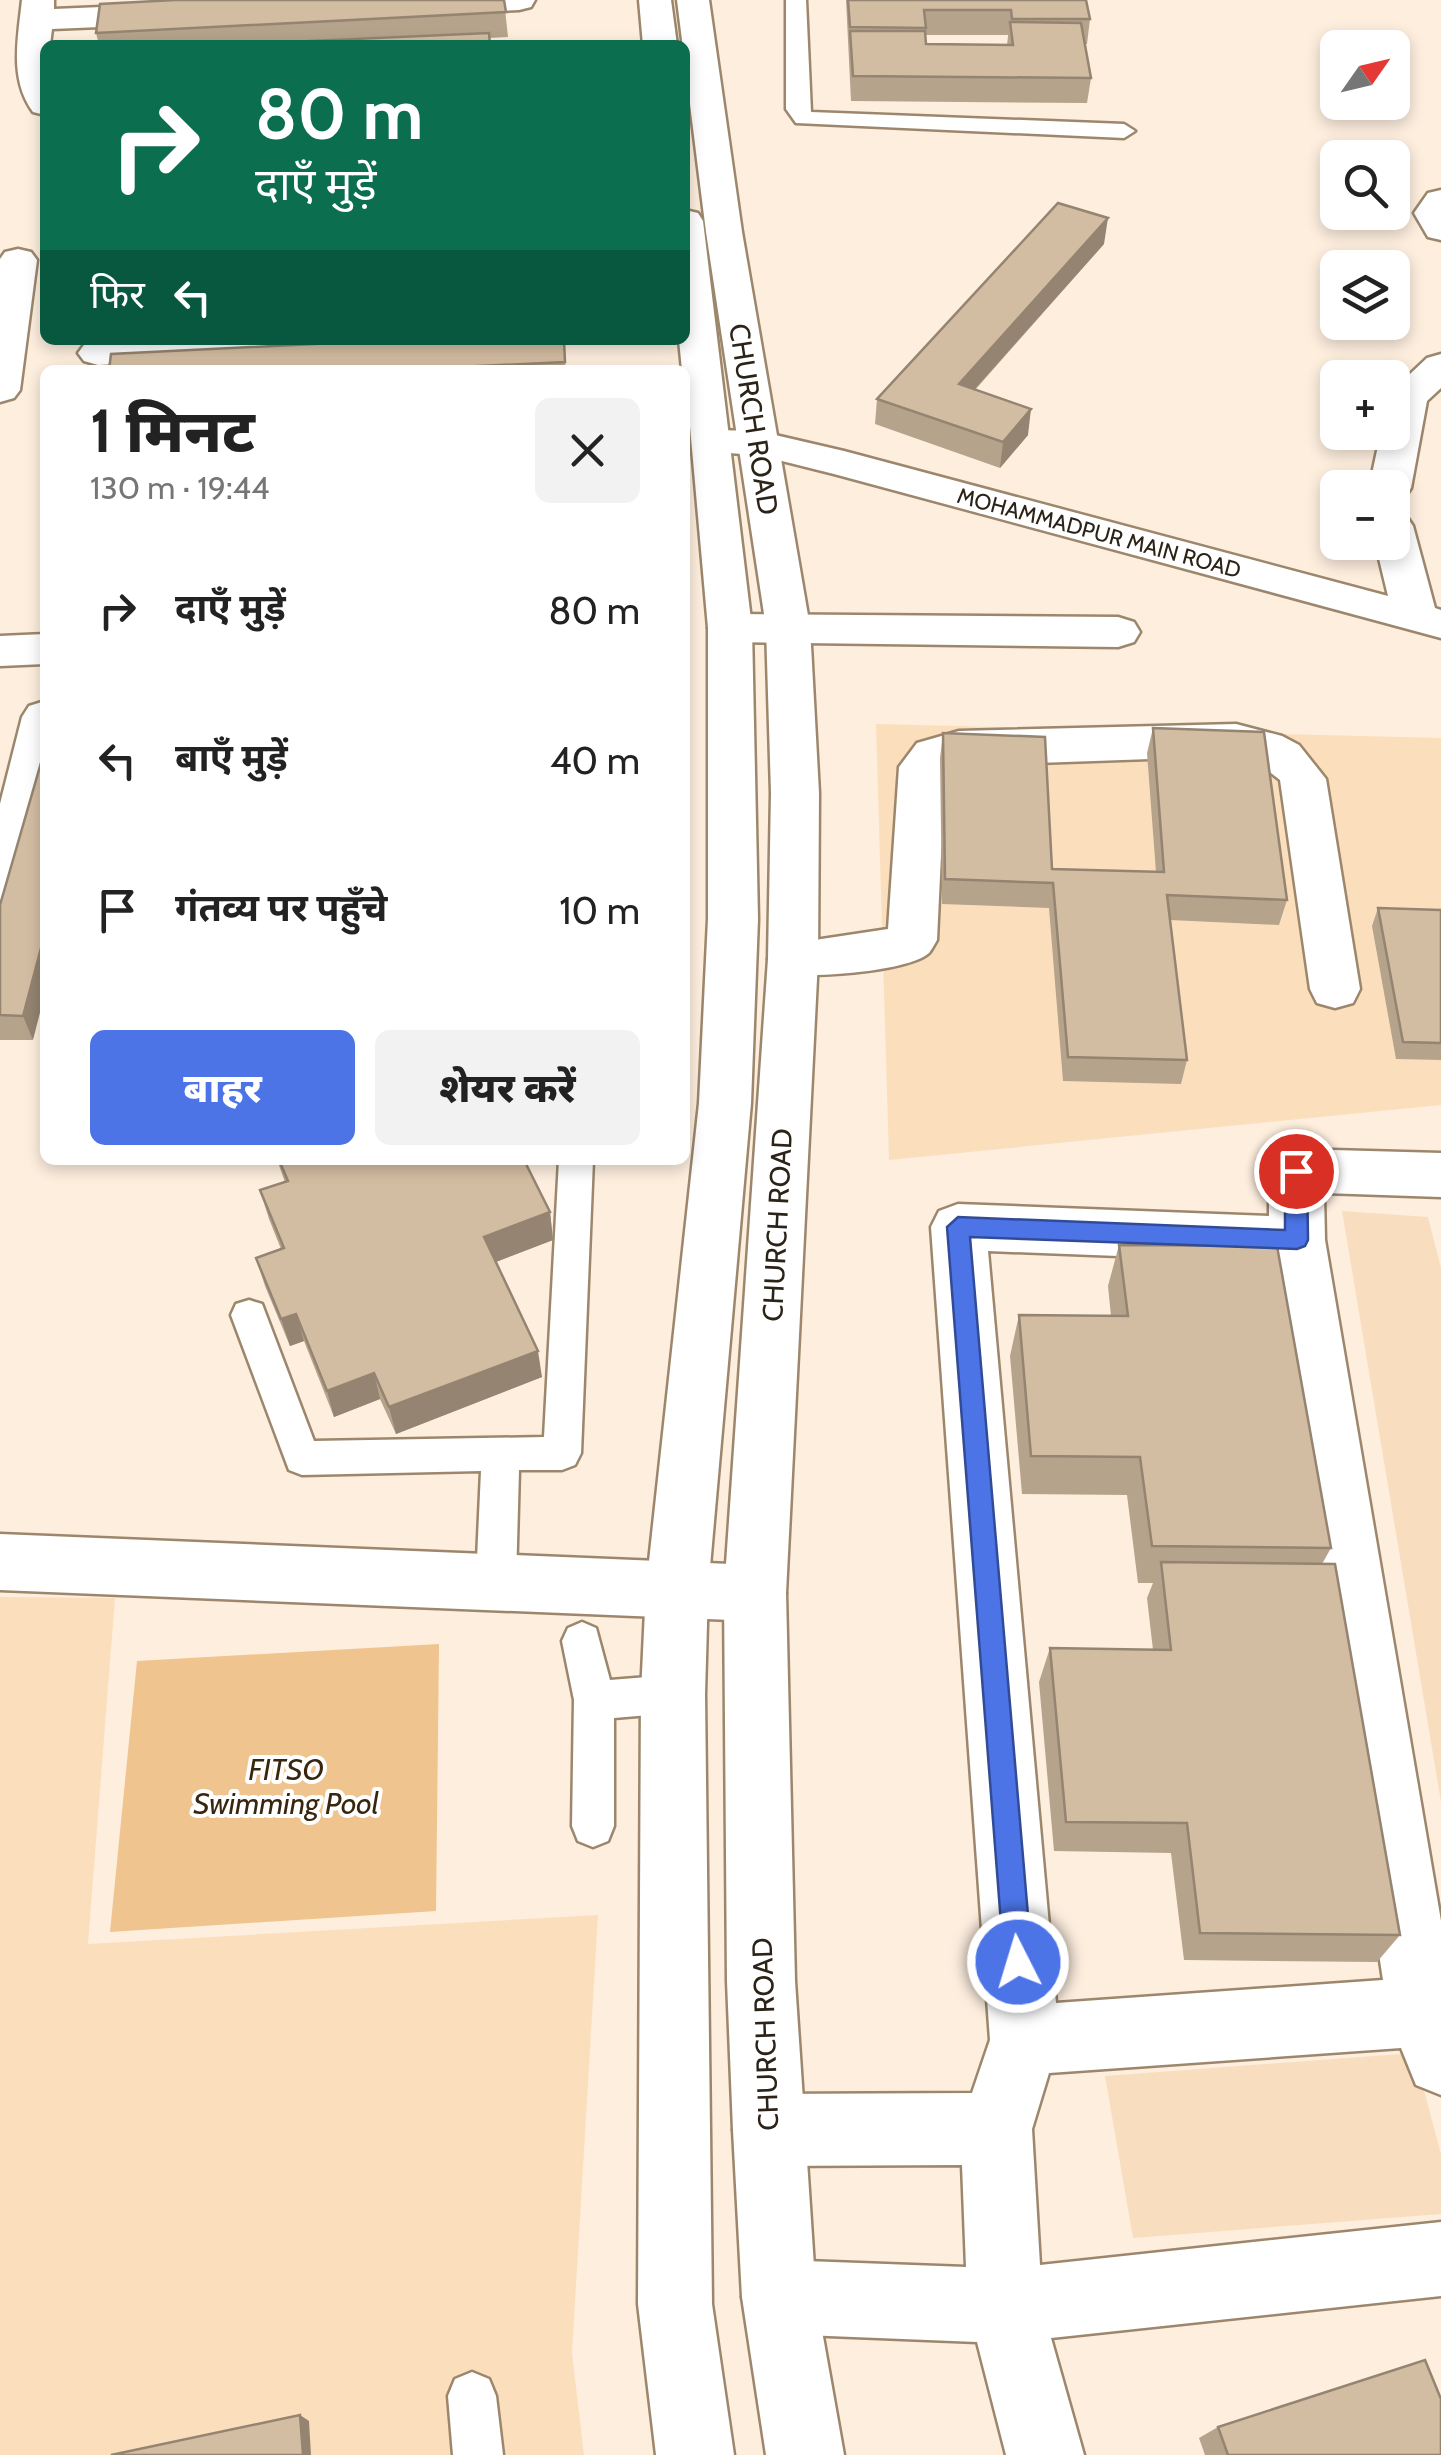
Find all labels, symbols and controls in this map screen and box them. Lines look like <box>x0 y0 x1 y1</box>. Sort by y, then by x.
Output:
north arrow <box>1320 30 1410 120</box>
map controls <box>1320 30 1410 560</box>
text: 80 m <box>255 71 423 157</box>
icon: right <box>90 80 220 210</box>
button: search <box>1320 140 1410 230</box>
text: दाएँ मुड़ें <box>255 157 377 211</box>
button: layers <box>1320 250 1410 340</box>
icon: left <box>165 270 220 325</box>
text: फिर <box>90 271 145 318</box>
street label: CHURCH ROAD <box>722 321 786 517</box>
button: + <box>1320 360 1410 450</box>
text: 1 मिनट <box>90 394 255 467</box>
button: close <box>535 398 640 503</box>
text: 130 m · 19:44 <box>90 468 270 507</box>
button: − <box>1320 470 1410 560</box>
street label: MOHAMMADPUR MAIN ROAD <box>954 482 1244 584</box>
icon: right <box>90 583 145 638</box>
text: दाएँ मुड़ें <box>175 584 286 631</box>
text: 80 m <box>549 587 640 634</box>
icon: left <box>90 733 145 788</box>
text: बाएँ मुड़ें <box>175 734 288 781</box>
text: 40 m <box>550 737 640 784</box>
icon: arrive <box>90 883 145 938</box>
text: गंतव्य पर पहुँचे <box>175 884 387 931</box>
text: 10 m <box>559 887 640 934</box>
button: बाहर <box>90 1030 355 1145</box>
button: शेयर करें <box>375 1030 640 1145</box>
street label: CHURCH ROAD <box>755 1128 799 1322</box>
pin <box>1254 1129 1339 1214</box>
icon: arrive <box>1269 1144 1324 1199</box>
water label: FITSO Swimming Pool <box>193 1751 379 1822</box>
position arrow <box>966 1910 1070 2014</box>
street label: CHURCH ROAD <box>745 1937 785 2131</box>

